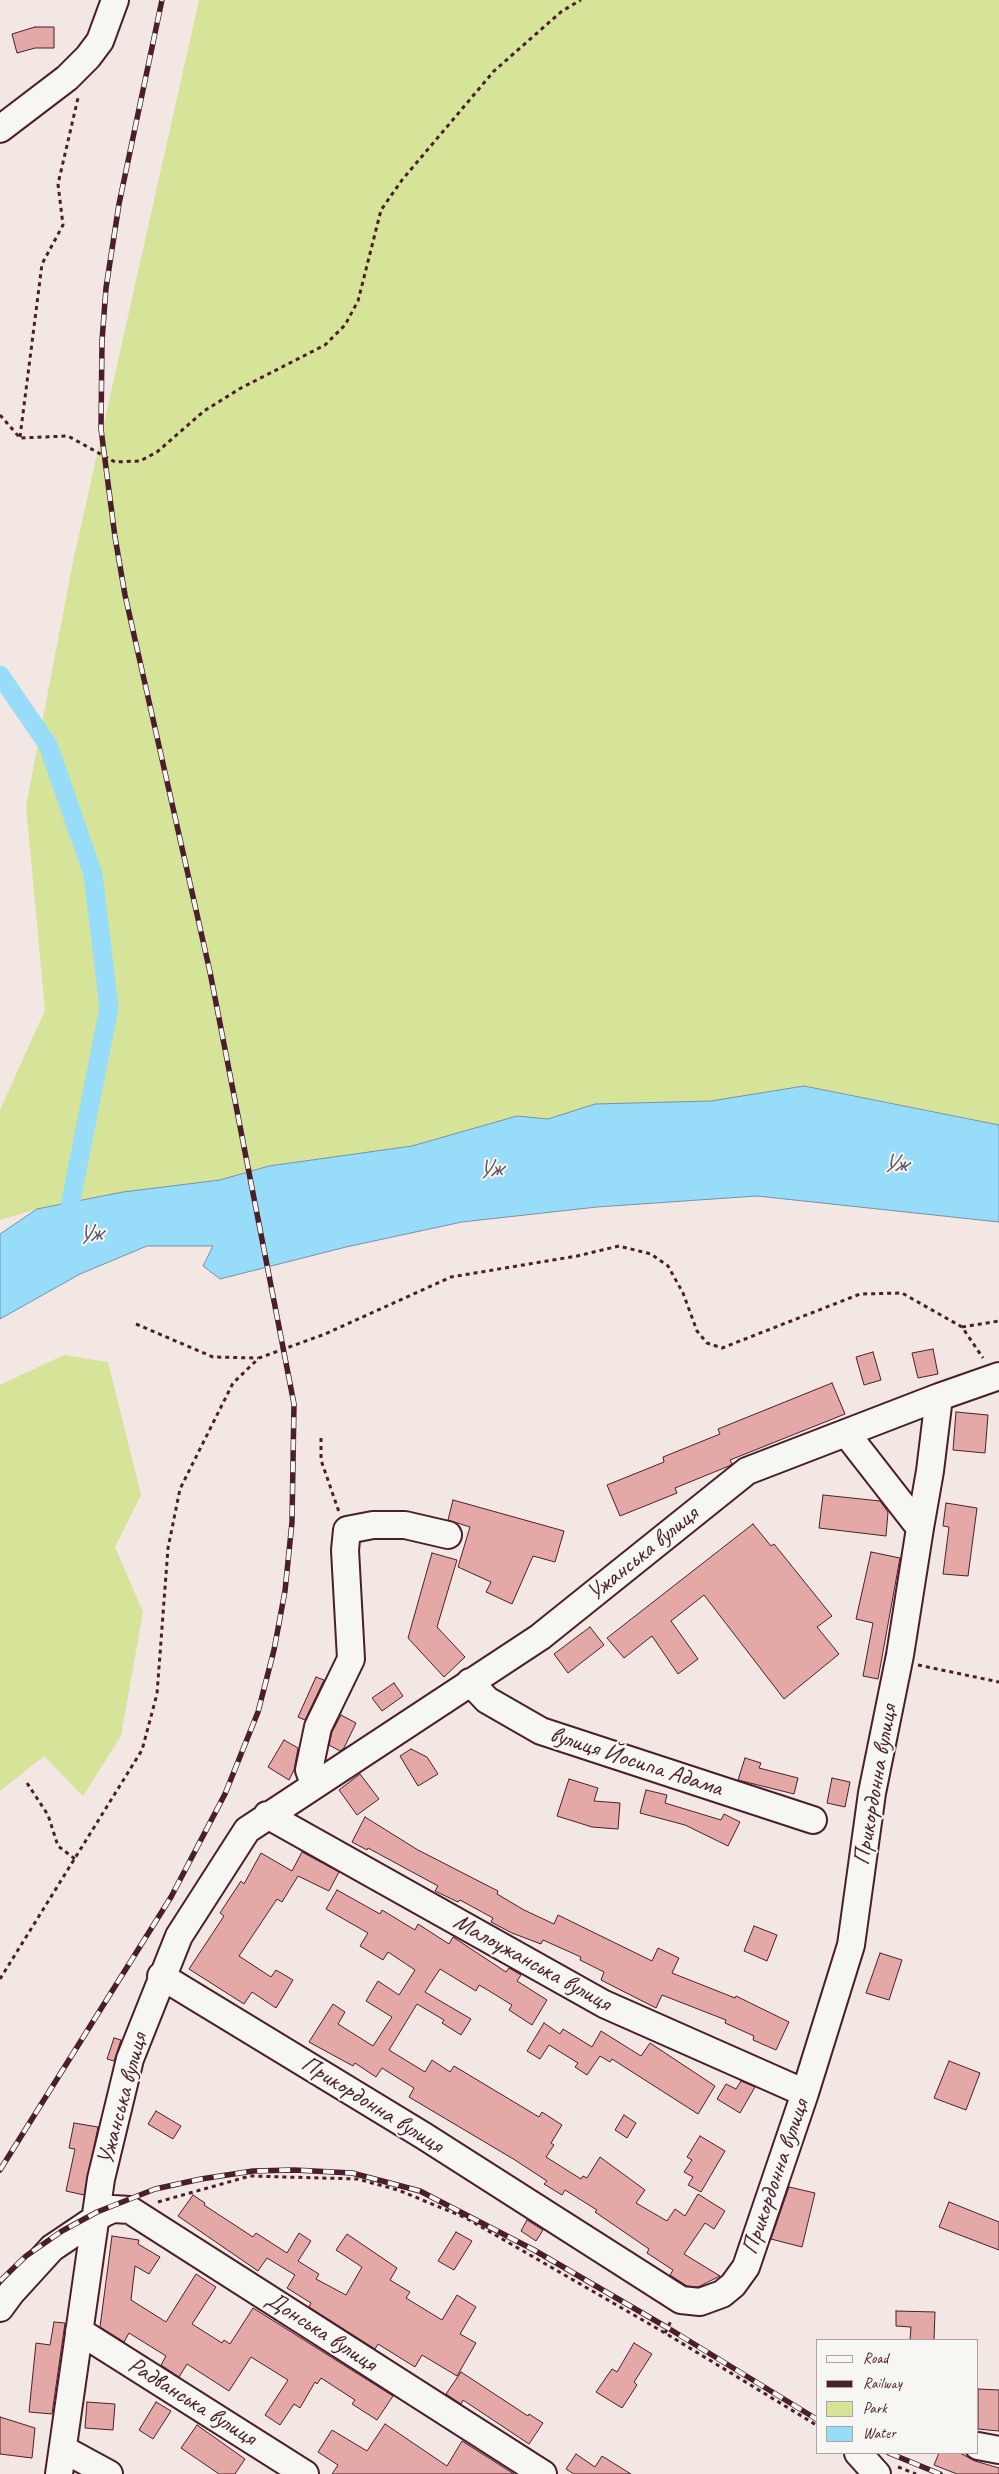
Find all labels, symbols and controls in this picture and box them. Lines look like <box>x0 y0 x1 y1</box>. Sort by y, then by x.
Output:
water label: Уж <box>883 1149 907 1179</box>
water label: Уж <box>476 1154 504 1186</box>
water label: Уж <box>75 1218 105 1252</box>
street label: Ужанська вулиця <box>581 1500 705 1608</box>
street label: Прикордонна вулиця <box>848 1703 904 1867</box>
street label: вулиця Йосипа Адама <box>546 1721 726 1803</box>
street label: Малоужанська вулиця <box>448 1908 616 2018</box>
street label: Ужанська вулиця <box>92 2030 154 2168</box>
street label: Прикордонна вулиця <box>296 2050 448 2160</box>
street label: Прикордонна вулиця <box>736 2096 816 2258</box>
street label: Донська вулиця <box>260 2285 382 2379</box>
legend <box>816 2339 979 2454</box>
text: Road <box>863 2349 888 2368</box>
street label: Радванська вулиця <box>123 2351 261 2453</box>
text: Railway <box>863 2374 902 2393</box>
text: Park <box>863 2399 887 2418</box>
text: Water <box>863 2424 896 2443</box>

